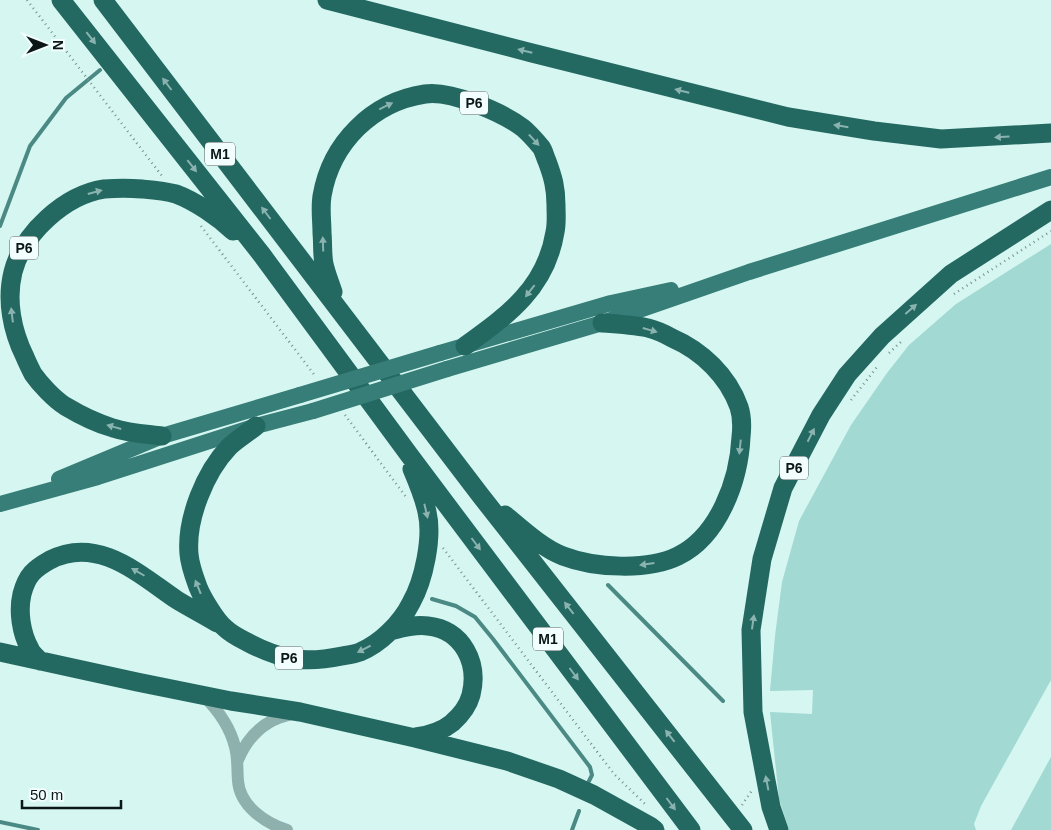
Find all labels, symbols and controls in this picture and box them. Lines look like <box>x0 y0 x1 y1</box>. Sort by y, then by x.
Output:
north arrow <box>20 20 70 70</box>
one-way arrow <box>86 31 97 44</box>
text: N <box>50 40 66 50</box>
one-way arrow <box>517 47 532 55</box>
one-way arrow <box>162 78 173 91</box>
one-way arrow <box>675 86 690 94</box>
road number: Р6 <box>460 92 488 115</box>
one-way arrow <box>379 102 393 110</box>
one-way arrow <box>832 121 848 129</box>
one-way arrow <box>528 133 540 145</box>
one-way arrow <box>994 133 1010 141</box>
road number: М1 <box>205 142 235 166</box>
one-way arrow <box>186 159 197 172</box>
one-way arrow <box>88 187 103 195</box>
one-way arrow <box>261 206 271 220</box>
one-way arrow <box>318 236 326 252</box>
road number: Р6 <box>10 237 38 260</box>
one-way arrow <box>524 284 535 297</box>
one-way arrow <box>905 303 917 315</box>
one-way arrow <box>8 306 16 322</box>
one-way arrow <box>643 327 658 335</box>
one-way arrow <box>106 423 121 431</box>
one-way arrow <box>807 428 815 442</box>
one-way arrow <box>736 440 744 456</box>
road number: Р6 <box>780 456 808 479</box>
one-way arrow <box>422 504 430 519</box>
one-way arrow <box>471 537 481 551</box>
one-way arrow <box>639 561 655 569</box>
one-way arrow <box>131 568 144 577</box>
one-way arrow <box>194 579 202 594</box>
one-way arrow <box>564 602 575 615</box>
one-way arrow <box>749 614 757 630</box>
road number: М1 <box>533 628 563 650</box>
one-way arrow <box>356 645 371 653</box>
road number: Р6 <box>275 646 303 670</box>
one-way arrow <box>568 667 579 680</box>
one-way arrow <box>664 730 675 743</box>
one-way arrow <box>762 775 770 791</box>
scale bar <box>22 778 121 810</box>
text: 50 m <box>30 786 63 803</box>
one-way arrow <box>666 797 676 811</box>

